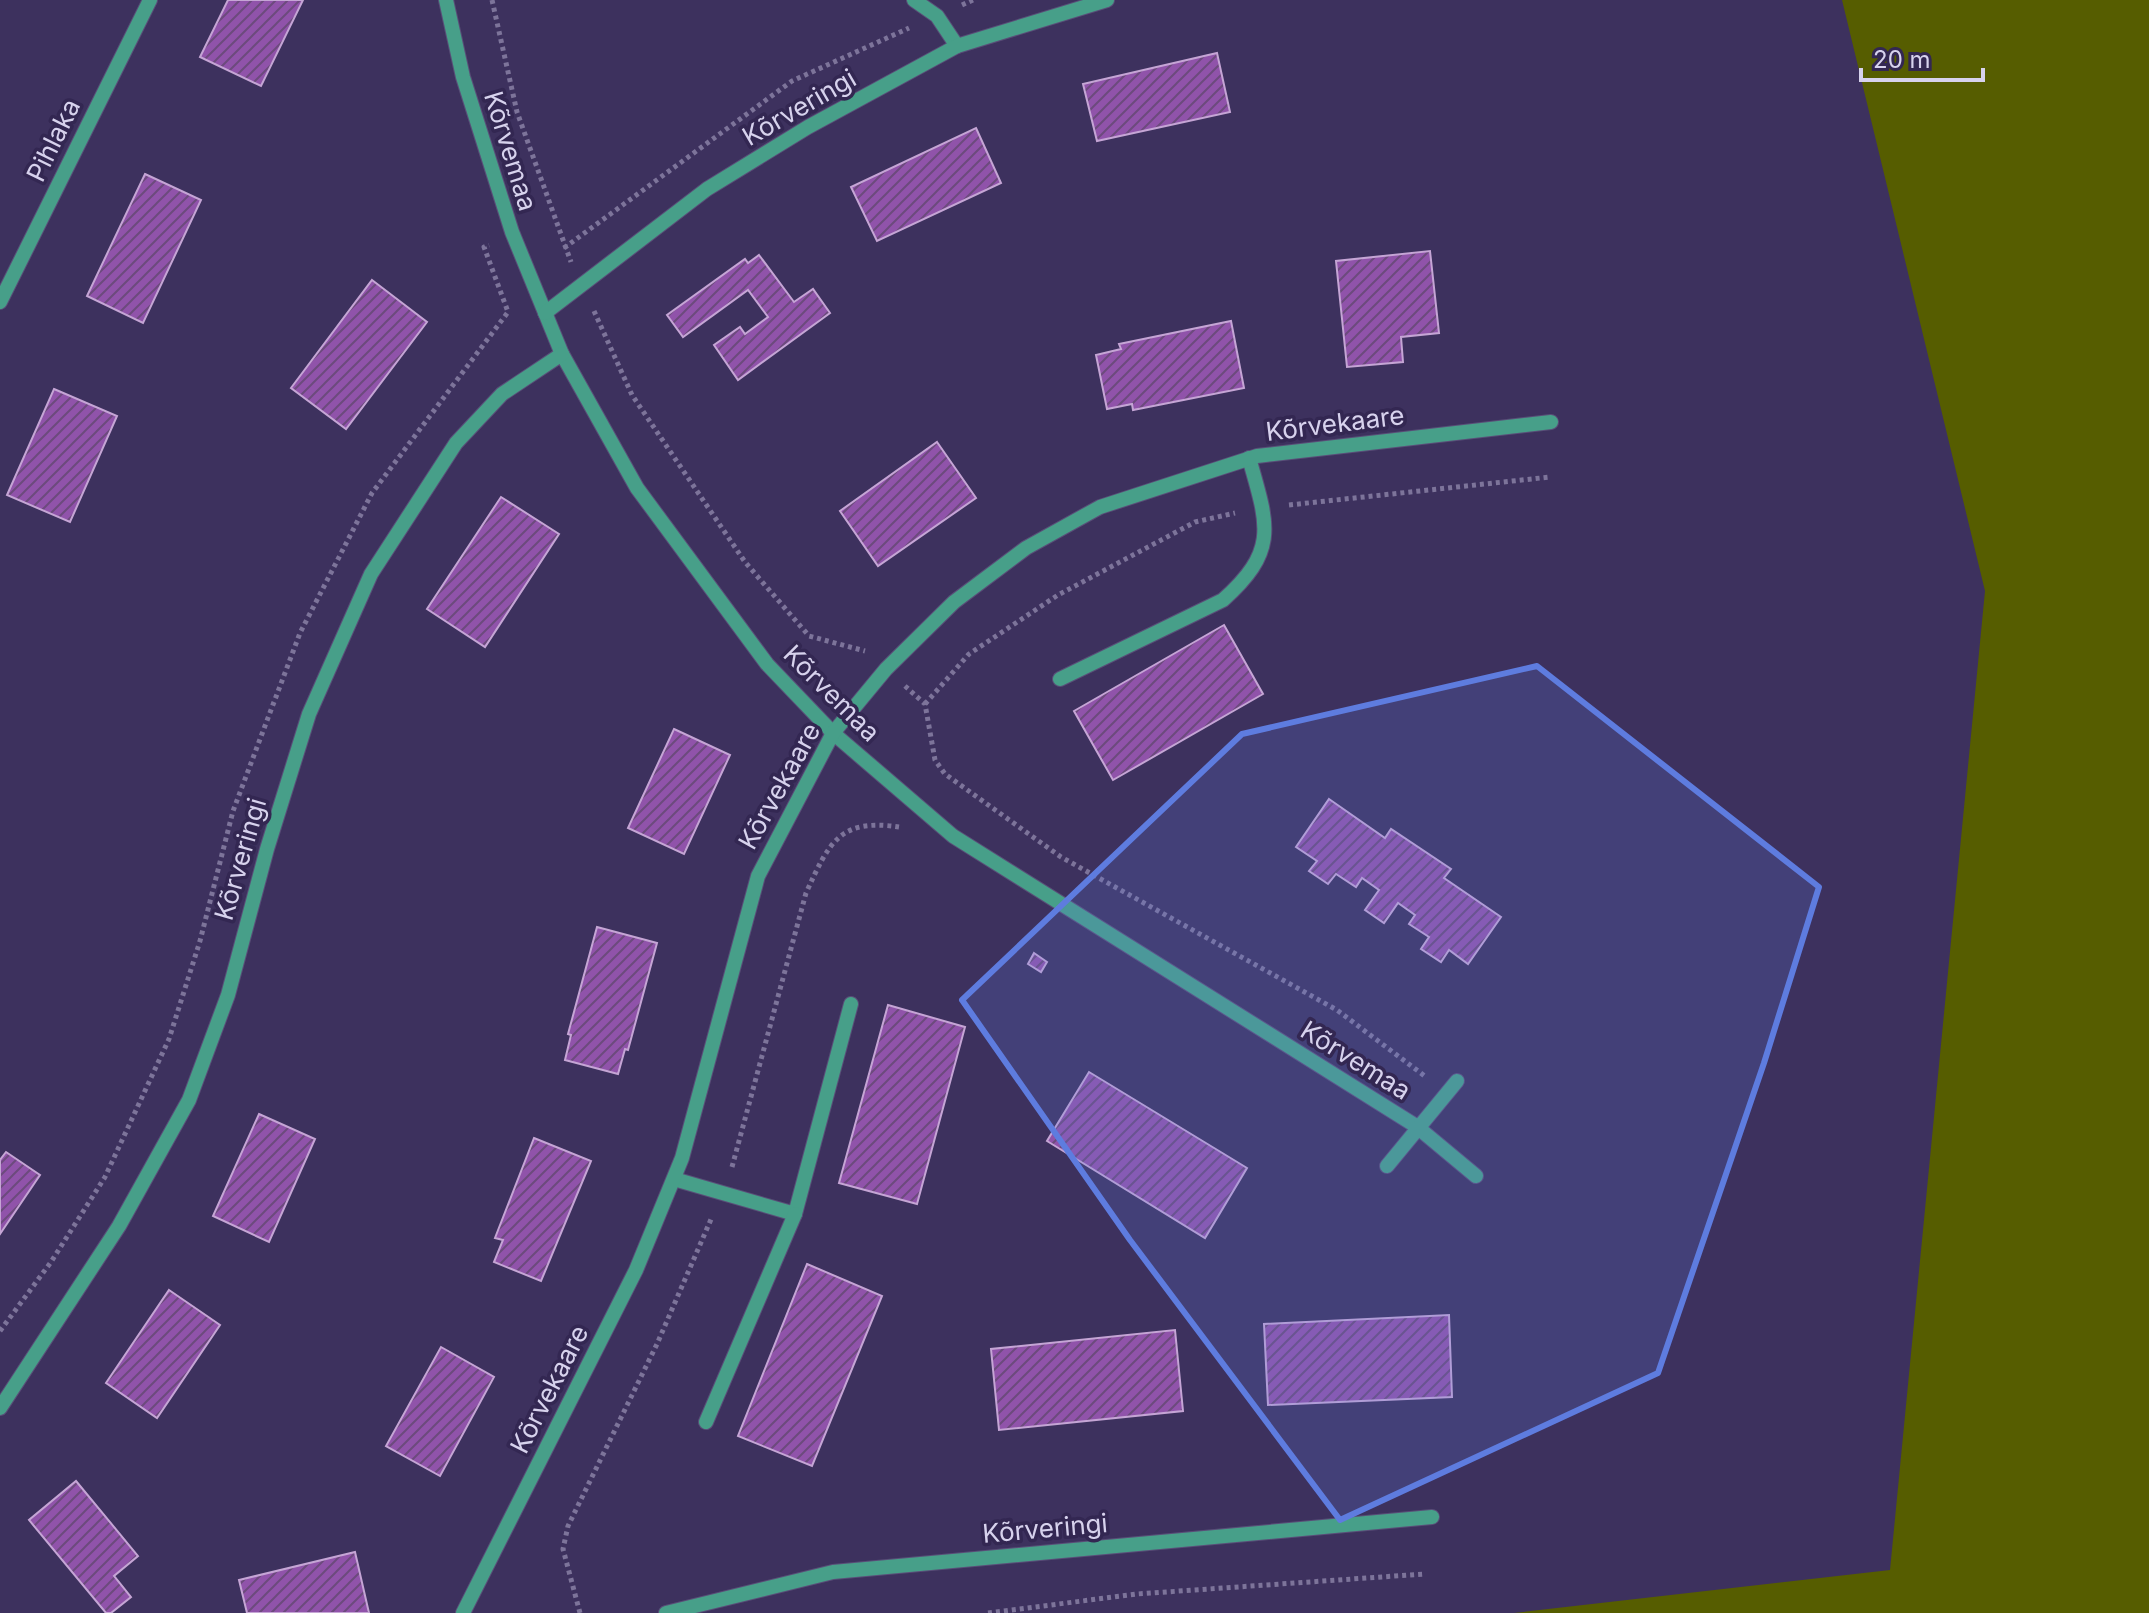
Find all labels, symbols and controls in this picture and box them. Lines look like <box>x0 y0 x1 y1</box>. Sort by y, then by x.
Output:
scale bar <box>1861 32 1983 82</box>
text: 20 m <box>1873 45 1931 74</box>
street label: Kõrveringi <box>737 62 861 152</box>
street label: Kõrvemaa <box>478 87 544 215</box>
street label: Pihlaka <box>20 94 86 186</box>
street label: Kõrvekaare <box>1264 399 1406 447</box>
street label: Kõrvemaa <box>777 638 887 748</box>
street label: Kõrvekaare <box>732 717 826 855</box>
street label: Kõrveringi <box>208 794 272 924</box>
street label: Kõrvemaa <box>1295 1014 1417 1106</box>
street label: Kõrvekaare <box>504 1320 594 1458</box>
street label: Kõrveringi <box>981 1507 1109 1549</box>

